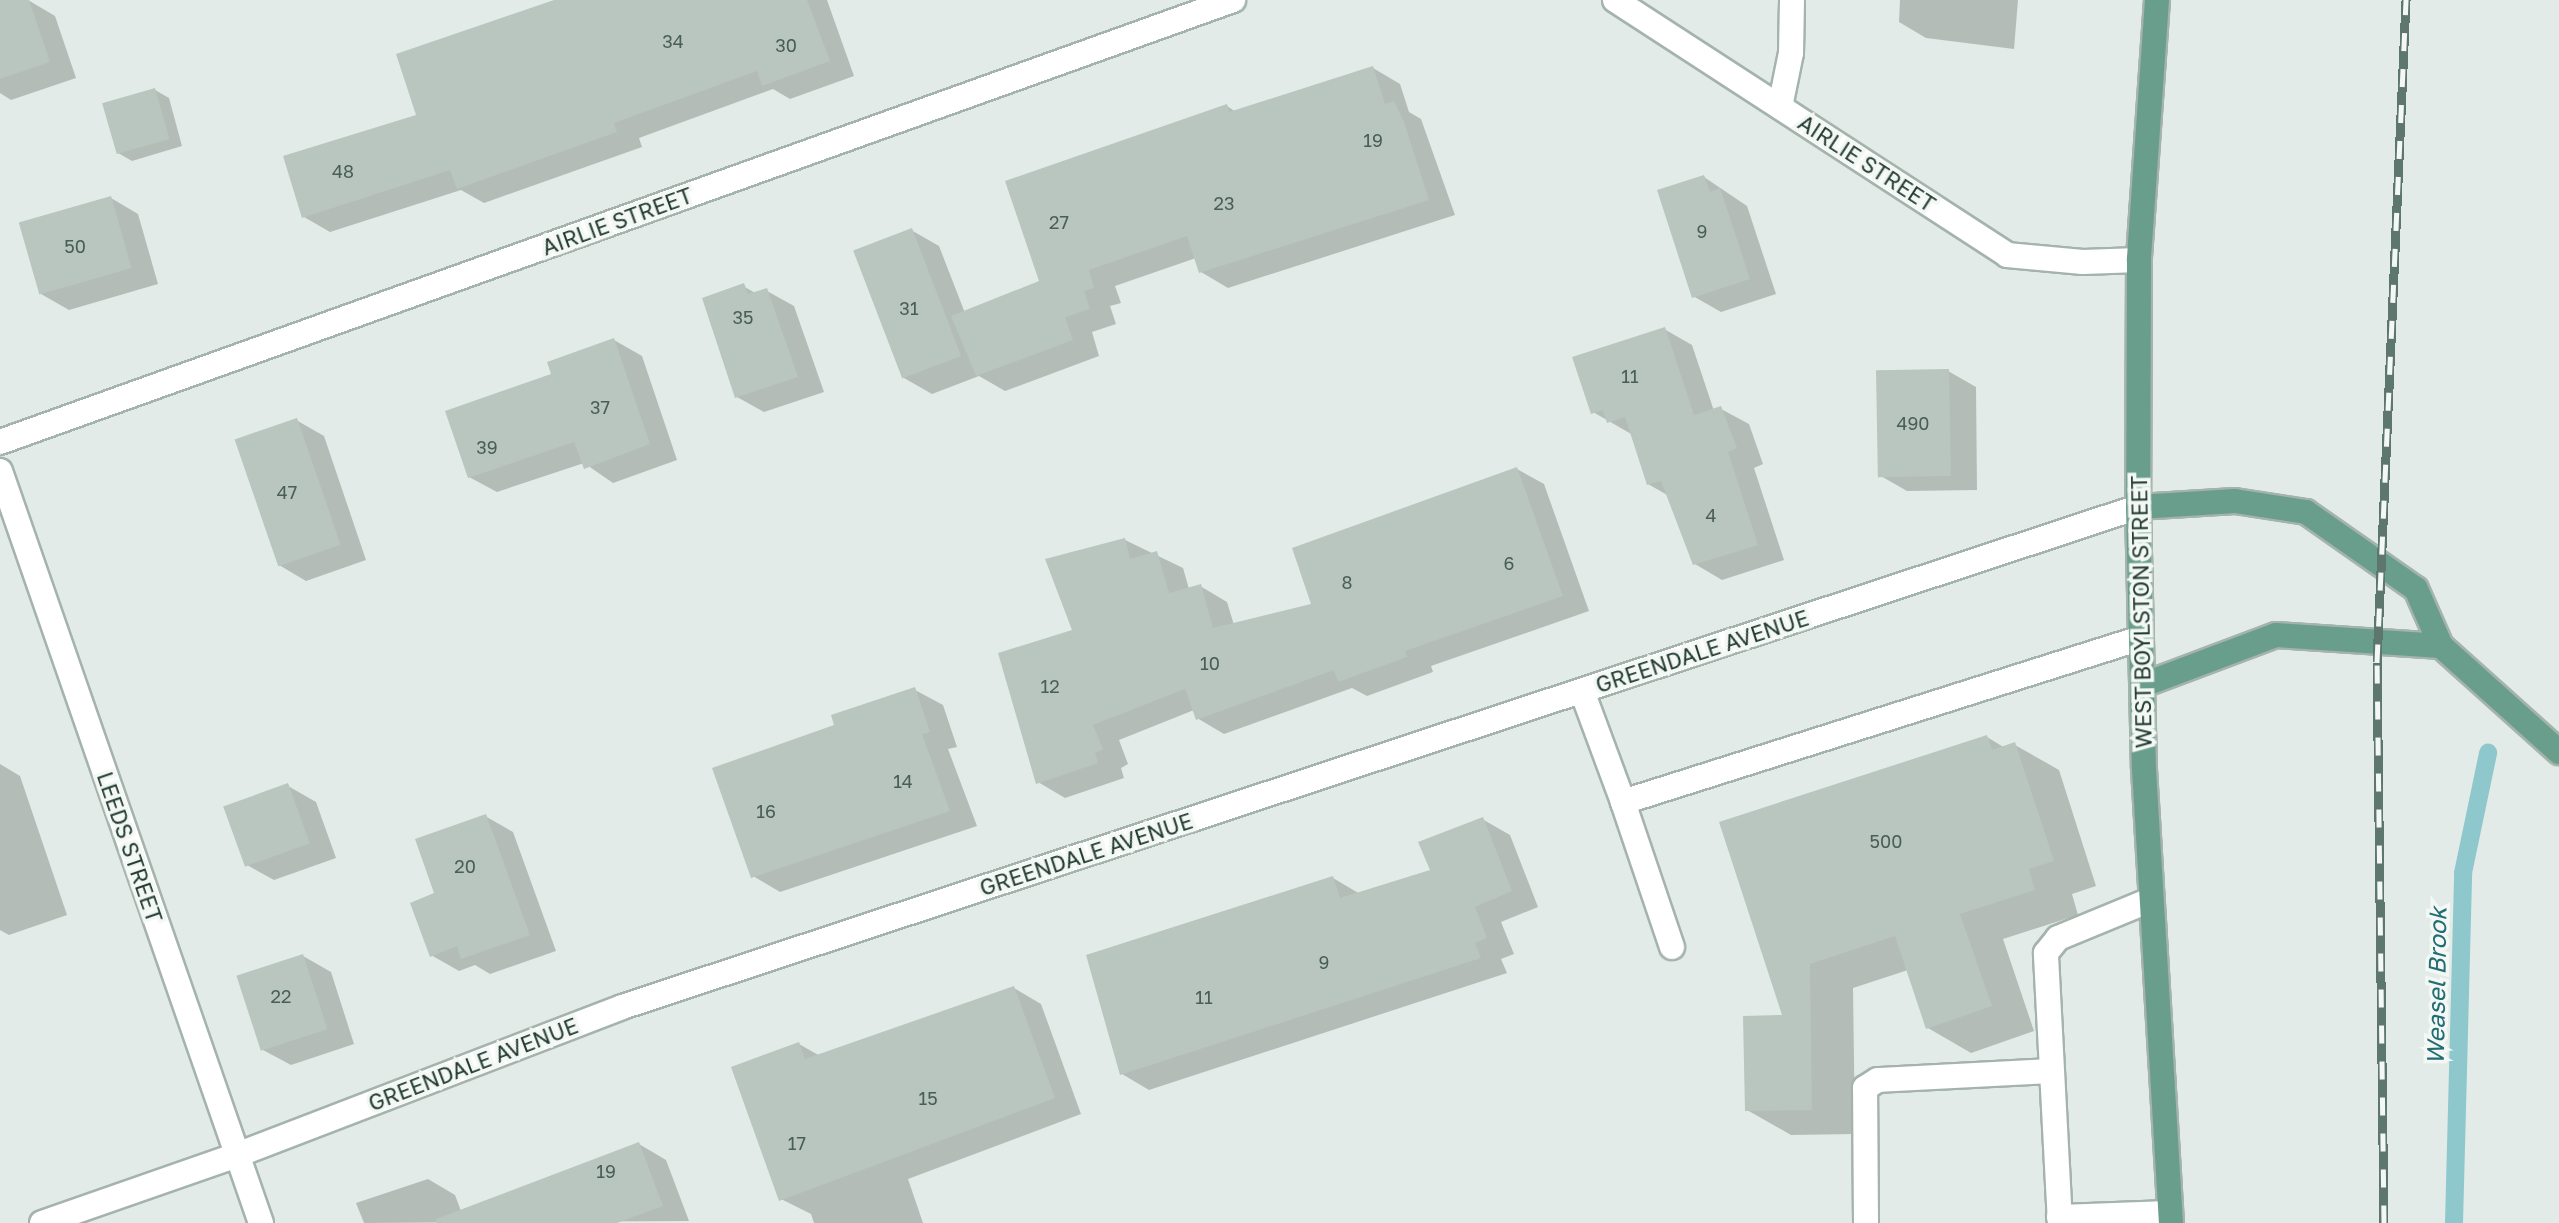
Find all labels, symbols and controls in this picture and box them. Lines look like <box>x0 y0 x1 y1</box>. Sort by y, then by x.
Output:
house number: 34 <box>662 30 684 52</box>
house number: 30 <box>775 34 797 56</box>
street label: AIRLIE STREET <box>1793 109 1941 217</box>
house number: 19 <box>1363 129 1383 151</box>
house number: 48 <box>332 160 354 182</box>
street label: AIRLIE STREET <box>538 182 696 260</box>
house number: 23 <box>1214 192 1234 214</box>
house number: 27 <box>1049 211 1069 233</box>
house number: 9 <box>1697 220 1707 242</box>
house number: 50 <box>64 235 86 257</box>
house number: 31 <box>899 297 919 319</box>
house number: 35 <box>733 306 753 328</box>
house number: 11 <box>1621 365 1639 387</box>
house number: 37 <box>590 396 610 418</box>
house number: 490 <box>1896 412 1930 434</box>
house number: 39 <box>476 436 498 458</box>
street label: WEST BOYLSTON STREET <box>2125 475 2157 749</box>
house number: 47 <box>277 481 297 503</box>
house number: 4 <box>1706 504 1716 526</box>
house number: 6 <box>1504 552 1514 574</box>
house number: 8 <box>1342 571 1352 593</box>
street label: GREENDALE AVENUE <box>1592 604 1812 698</box>
house number: 10 <box>1200 652 1220 674</box>
house number: 12 <box>1040 675 1060 697</box>
street label: LEEDS STREET <box>92 768 168 926</box>
house number: 14 <box>893 770 913 792</box>
house number: 16 <box>756 800 776 822</box>
street label: GREENDALE AVENUE <box>976 807 1196 901</box>
house number: 500 <box>1870 830 1902 852</box>
house number: 20 <box>454 855 476 877</box>
water label: Weasel Brook <box>2420 907 2452 1065</box>
house number: 9 <box>1319 951 1329 973</box>
house number: 22 <box>271 985 291 1007</box>
house number: 11 <box>1195 986 1213 1008</box>
street label: GREENDALE AVENUE <box>364 1012 582 1116</box>
house number: 15 <box>918 1087 938 1109</box>
house number: 17 <box>788 1132 806 1154</box>
house number: 19 <box>596 1160 616 1182</box>

